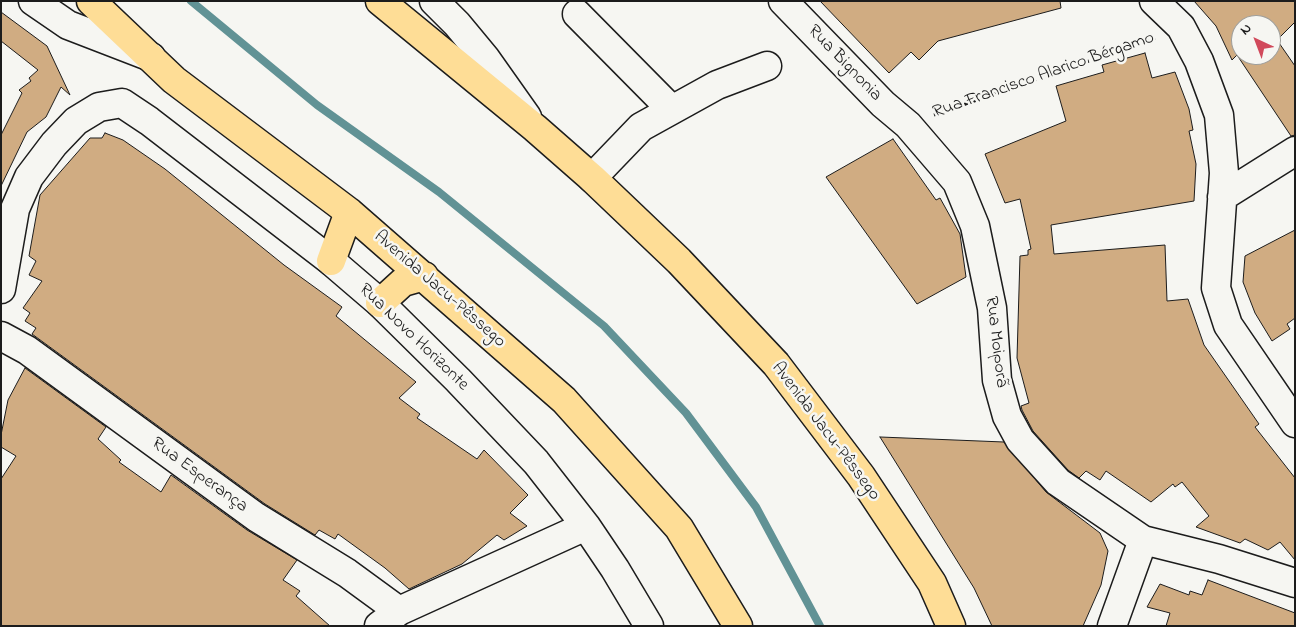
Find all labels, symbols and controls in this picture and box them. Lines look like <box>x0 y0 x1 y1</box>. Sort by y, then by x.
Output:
north arrow <box>1231 15 1281 65</box>
text: N <box>1235 18 1257 40</box>
street label: Rua Bignonia <box>802 21 886 107</box>
street label: Rua Francisco Alarico Bérgamo <box>931 28 1157 124</box>
street label: Avenida Jacu-Pêssego <box>369 227 509 353</box>
street label: Rua Novo Horizonte <box>353 280 473 396</box>
street label: Rua Moiporã <box>979 295 1011 389</box>
street label: Avenida Jacu-Pêssego <box>766 358 884 506</box>
street label: Rua Esperança <box>146 434 252 518</box>

